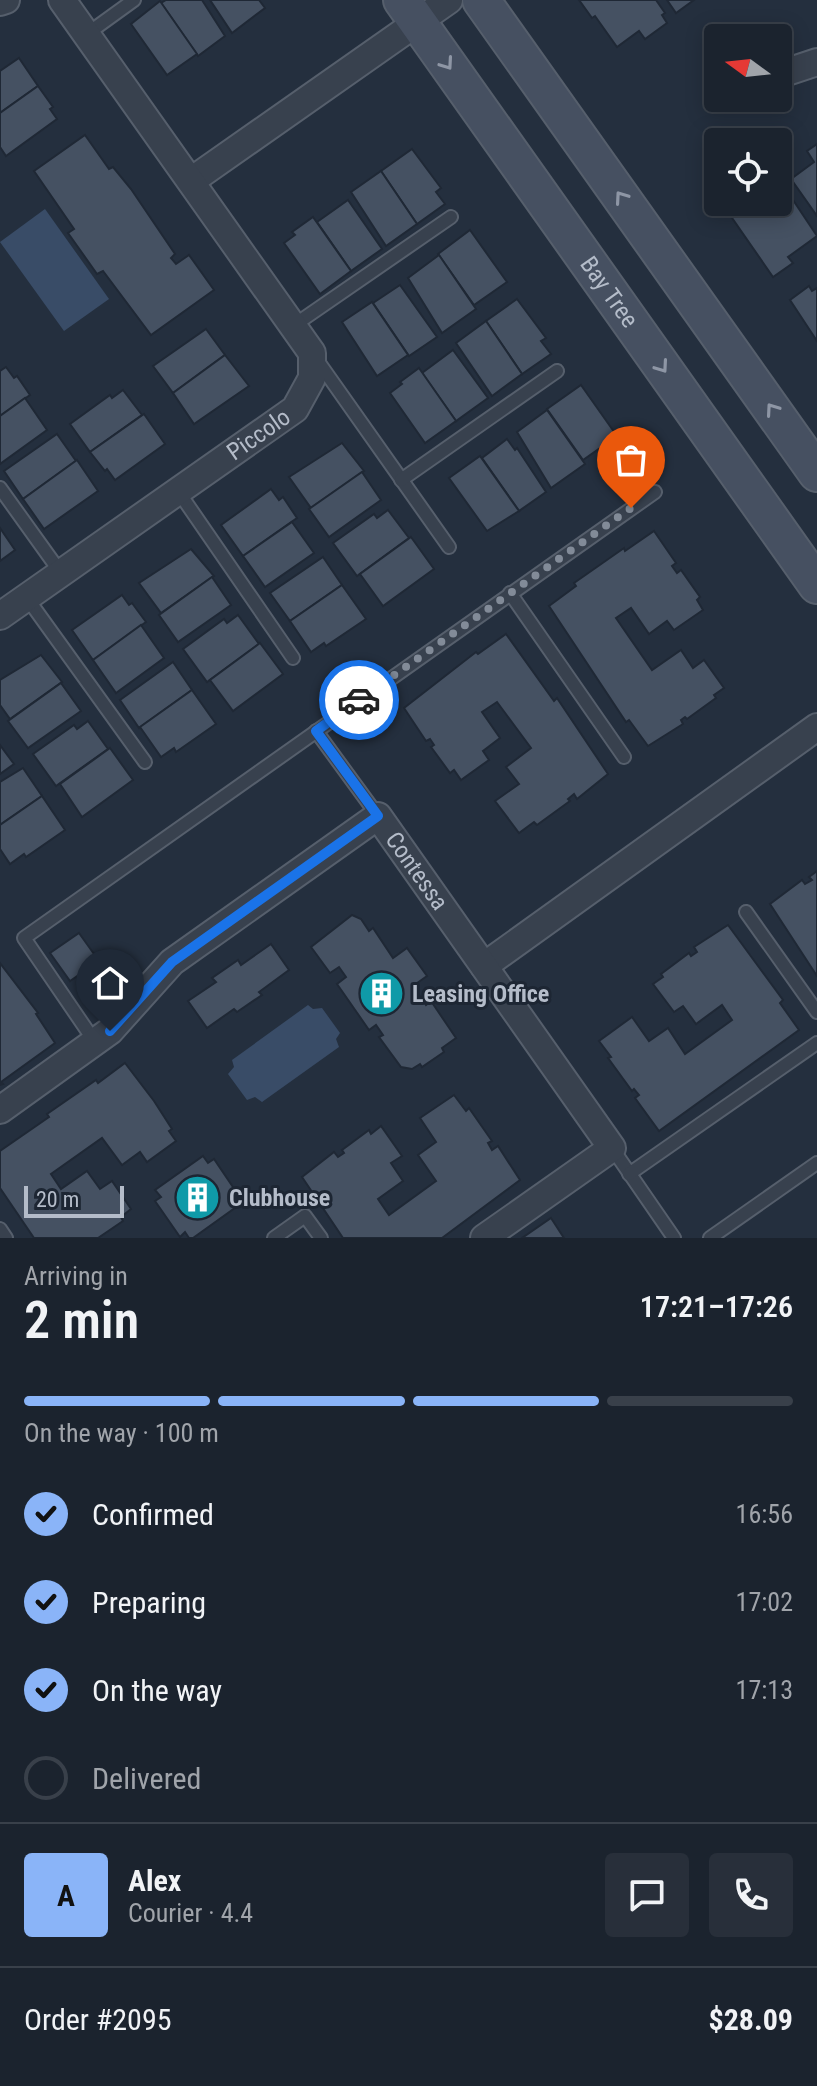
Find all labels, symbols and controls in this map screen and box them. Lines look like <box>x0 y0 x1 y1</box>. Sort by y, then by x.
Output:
north arrow <box>704 24 792 112</box>
map controls <box>704 24 792 216</box>
one-way arrow <box>437 55 452 69</box>
button: locate <box>704 128 792 216</box>
one-way arrow <box>616 192 631 206</box>
street label: Bay Tree <box>574 251 644 333</box>
one-way arrow <box>652 358 667 372</box>
street label: Piccolo <box>222 403 296 466</box>
one-way arrow <box>767 403 782 418</box>
pin <box>597 426 665 508</box>
icon: bag <box>609 438 653 482</box>
courier <box>319 660 399 740</box>
icon: car <box>337 678 381 722</box>
street label: Contessa <box>380 827 454 915</box>
pin <box>76 949 144 1031</box>
icon: home <box>88 961 132 1005</box>
building icon: Leasing Office <box>357 970 405 1018</box>
place label: Leasing Office <box>412 980 549 1008</box>
building icon: Clubhouse <box>174 1174 222 1222</box>
scale bar <box>24 1182 124 1218</box>
place label: Clubhouse <box>229 1184 330 1212</box>
text: 20 m <box>36 1187 79 1212</box>
text: Arriving in <box>24 1261 128 1291</box>
text: 17:21–17:26 <box>640 1289 793 1324</box>
text: 2 min <box>24 1290 139 1351</box>
text: On the way · 100 m <box>24 1418 219 1448</box>
icon: check <box>24 1492 68 1536</box>
text: Confirmed <box>92 1497 214 1532</box>
text: 16:56 <box>736 1499 793 1529</box>
icon: check <box>24 1580 68 1624</box>
text: Preparing <box>92 1585 206 1620</box>
text: 17:02 <box>736 1587 793 1617</box>
icon: check <box>24 1668 68 1712</box>
text: On the way <box>92 1673 222 1708</box>
text: 17:13 <box>736 1675 793 1705</box>
text: Delivered <box>92 1761 201 1796</box>
button: chat <box>605 1853 689 1937</box>
button: phone <box>709 1853 793 1937</box>
text: Alex <box>128 1863 181 1898</box>
text: A <box>57 1878 75 1913</box>
text: Courier · 4.4 <box>128 1898 253 1928</box>
text: Order #2095 <box>24 2002 172 2037</box>
text: $28.09 <box>708 2002 793 2037</box>

